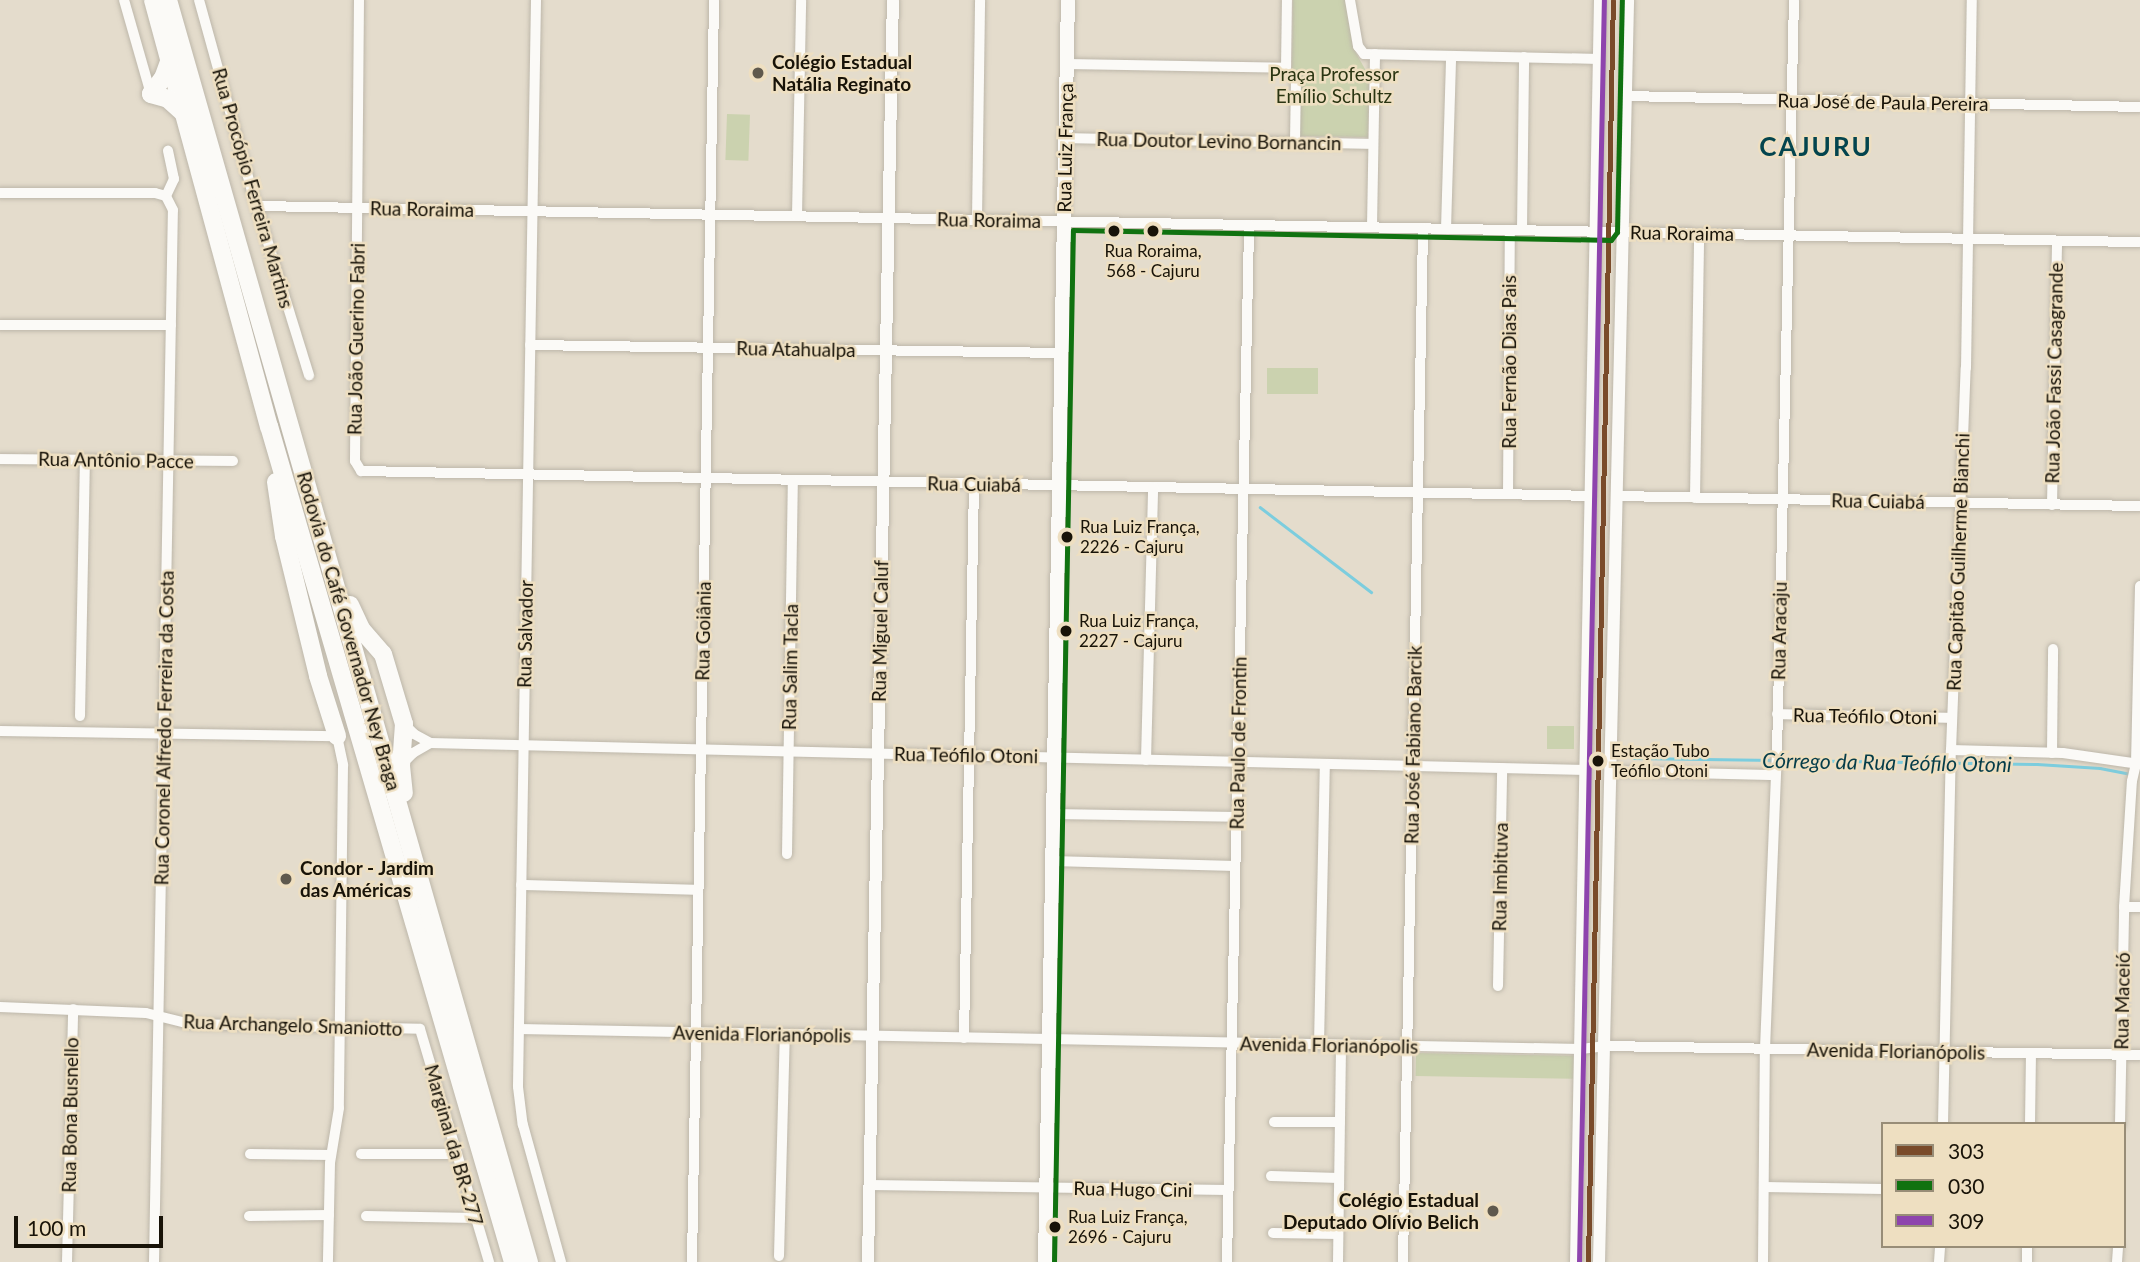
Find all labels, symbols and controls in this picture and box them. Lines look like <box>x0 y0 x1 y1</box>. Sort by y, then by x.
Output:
place label: Colégio Estadual Natália Reginato <box>772 51 912 95</box>
park label: Praça Professor Emílio Schultz <box>1269 63 1399 107</box>
street label: Rua Procópio Ferreira Martins <box>208 65 298 311</box>
marker: Colégio Estadual Natália Reginato <box>750 65 766 81</box>
street label: Rua Luiz França <box>1052 83 1078 213</box>
street label: Rua José de Paula Pereira <box>1777 89 1989 115</box>
street label: Rua Doutor Levino Bornancin <box>1096 127 1342 155</box>
district label: CAJURU <box>1760 131 1872 163</box>
street label: Rua Roraima <box>370 197 474 221</box>
street label: Rua Roraima <box>937 208 1041 232</box>
street label: Rua Roraima <box>1630 221 1734 245</box>
unlabelled marker <box>1107 224 1121 238</box>
marker: Rua Roraima, 568 - Cajuru <box>1146 224 1160 238</box>
place label: Rua Roraima, 568 - Cajuru <box>1104 241 1202 281</box>
street label: Rua João Guerino Fabri <box>343 242 369 436</box>
street label: Rua João Fassi Casagrande <box>2041 262 2067 484</box>
street label: Rua Fernão Dias Pais <box>1498 275 1520 449</box>
street label: Rua Atahualpa <box>736 337 856 361</box>
street label: Rua Capitão Guilherme Bianchi <box>1942 433 1974 691</box>
street label: Rua Antônio Pacce <box>38 447 194 473</box>
street label: Rodovia do Café Governador Ney Braga <box>292 468 406 794</box>
street label: Rua Cuiabá <box>927 472 1021 496</box>
street label: Rua Cuiabá <box>1831 489 1925 513</box>
place label: Rua Luiz França, 2226 - Cajuru <box>1080 517 1200 557</box>
marker: Rua Luiz França, 2226 - Cajuru <box>1060 530 1074 544</box>
street label: Rua Miguel Caluf <box>867 560 893 702</box>
street label: Rua Coronel Alfredo Ferreira da Costa <box>150 570 178 886</box>
street label: Rua Salvador <box>513 580 537 688</box>
street label: Rua Goiânia <box>691 581 715 681</box>
street label: Rua Aracaju <box>1767 581 1791 681</box>
street label: Rua Salim Tacla <box>777 603 803 731</box>
place label: Rua Luiz França, 2227 - Cajuru <box>1079 611 1199 651</box>
marker: Rua Luiz França, 2227 - Cajuru <box>1059 624 1073 638</box>
street label: Rua José Fabiano Barcik <box>1400 645 1426 845</box>
street label: Rua Paulo de Frontin <box>1225 656 1251 830</box>
street label: Rua Teófilo Otoni <box>1792 703 1938 729</box>
place label: Estação Tubo Teófilo Otoni <box>1611 741 1710 781</box>
street label: Rua Teófilo Otoni <box>893 742 1039 768</box>
water label: Córrego da Rua Teófilo Otoni <box>1762 747 2012 777</box>
marker: Estação Tubo Teófilo Otoni <box>1591 754 1605 768</box>
street label: Rua Imbituva <box>1488 822 1512 932</box>
place label: Condor - Jardim das Américas <box>300 857 435 901</box>
marker: Condor - Jardim das Américas <box>278 871 294 887</box>
street label: Rua Maceió <box>2110 952 2134 1050</box>
street label: Rua Archangelo Smaniotto <box>183 1010 403 1040</box>
street label: Avenida Florianópolis <box>673 1021 851 1047</box>
street label: Avenida Florianópolis <box>1240 1032 1418 1058</box>
street label: Rua Bona Busnello <box>57 1037 83 1193</box>
street label: Avenida Florianópolis <box>1807 1038 1985 1064</box>
street label: Marginal da BR-277 <box>420 1062 488 1228</box>
legend <box>1881 1122 2126 1248</box>
text: 303 <box>1948 1138 1985 1163</box>
text: 030 <box>1948 1173 1985 1198</box>
street label: Rua Hugo Cini <box>1073 1177 1193 1201</box>
place label: Colégio Estadual Deputado Olívio Belich <box>1283 1189 1479 1233</box>
scale bar <box>18 1202 166 1246</box>
marker: Colégio Estadual Deputado Olívio Belich <box>1485 1203 1501 1219</box>
place label: Rua Luiz França, 2696 - Cajuru <box>1068 1207 1188 1247</box>
text: 309 <box>1948 1208 1985 1233</box>
text: 100 m <box>27 1215 86 1240</box>
marker: Rua Luiz França, 2696 - Cajuru <box>1048 1220 1062 1234</box>

